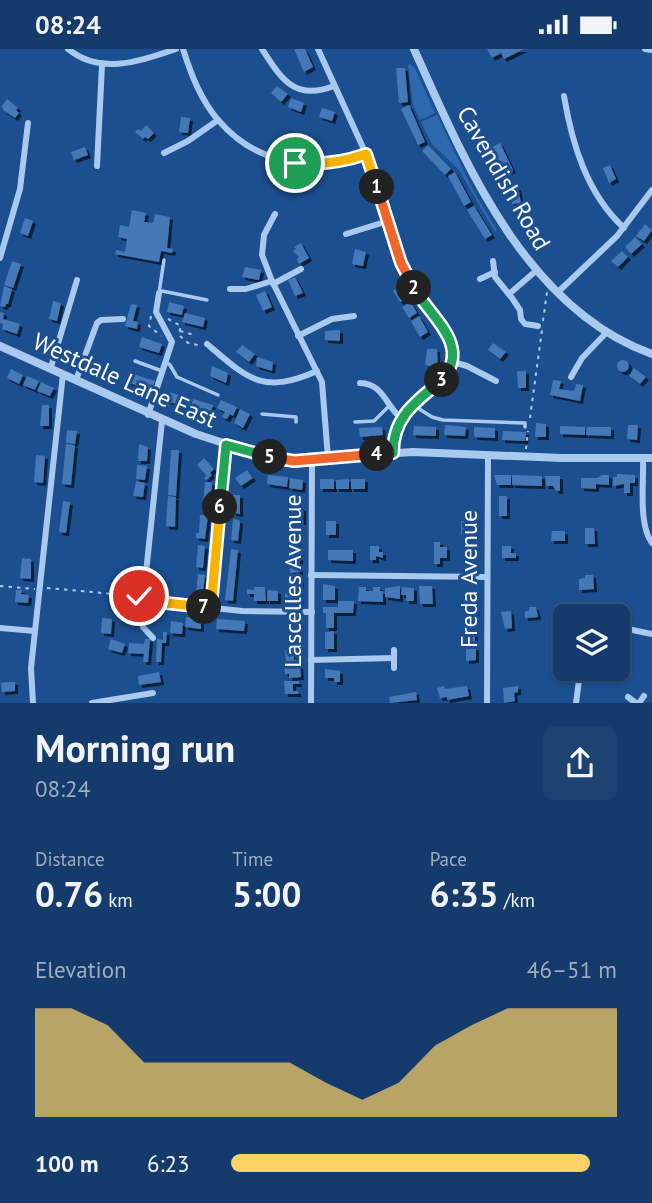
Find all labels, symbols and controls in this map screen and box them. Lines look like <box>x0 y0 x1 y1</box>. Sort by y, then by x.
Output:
text: 08:24 <box>35 8 101 41</box>
street label: Cavendish Road <box>450 100 558 256</box>
pin <box>265 133 325 193</box>
icon: arrive <box>276 144 314 182</box>
pin: 1 <box>360 169 394 205</box>
text: 1 <box>371 174 382 198</box>
pin: 2 <box>396 271 432 305</box>
text: 2 <box>408 275 419 299</box>
street label: Westdale Lane East <box>28 326 222 434</box>
pin: 3 <box>424 363 460 397</box>
text: 3 <box>436 367 447 391</box>
pin: 4 <box>360 437 394 471</box>
pin: 5 <box>252 439 288 475</box>
text: 4 <box>371 441 382 465</box>
text: 5 <box>264 444 275 468</box>
pin: 6 <box>202 489 238 525</box>
text: 6 <box>214 494 225 518</box>
street label: Lascelles Avenue <box>277 494 308 668</box>
street label: Freda Avenue <box>453 510 484 648</box>
pin <box>109 566 169 626</box>
icon: check <box>120 577 158 615</box>
pin: 7 <box>186 589 222 625</box>
text: 7 <box>198 594 209 618</box>
map controls <box>553 604 630 681</box>
button: layers <box>553 604 630 681</box>
text: Morning run <box>35 723 235 772</box>
button: share <box>543 726 617 800</box>
text: 08:24 <box>35 774 90 803</box>
text: Distance <box>35 847 105 871</box>
text: Time <box>232 847 273 871</box>
text: Pace <box>430 847 467 871</box>
text: 0.76 <box>35 871 103 917</box>
text: 5:00 <box>232 871 301 917</box>
text: 6:35 <box>430 871 499 917</box>
text: km <box>103 888 133 912</box>
text: /km <box>499 888 535 912</box>
text: Elevation <box>35 955 127 984</box>
text: 46–51 m <box>527 955 617 984</box>
text: 100 m <box>35 1149 98 1178</box>
text: 6:23 <box>147 1149 190 1178</box>

